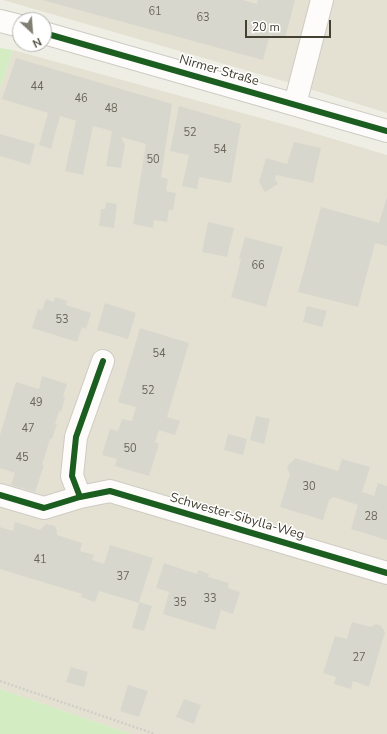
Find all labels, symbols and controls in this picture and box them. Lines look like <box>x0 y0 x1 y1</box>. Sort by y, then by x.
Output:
house number: 61 <box>148 5 162 19</box>
house number: 63 <box>196 11 210 25</box>
north arrow <box>12 12 52 52</box>
scale bar <box>247 12 333 38</box>
text: 20 m <box>252 19 280 35</box>
text: N <box>30 34 44 51</box>
street label: Nirmer Straße <box>177 52 261 90</box>
house number: 44 <box>30 80 44 94</box>
house number: 46 <box>74 92 88 106</box>
house number: 48 <box>104 102 118 116</box>
house number: 52 <box>183 126 197 140</box>
house number: 54 <box>213 143 227 157</box>
house number: 50 <box>146 153 160 167</box>
house number: 66 <box>251 259 265 273</box>
house number: 53 <box>55 313 69 327</box>
house number: 54 <box>152 347 166 361</box>
house number: 52 <box>141 384 155 398</box>
house number: 49 <box>29 396 43 410</box>
house number: 47 <box>21 422 35 436</box>
house number: 50 <box>123 442 137 456</box>
house number: 45 <box>15 451 29 465</box>
house number: 30 <box>302 480 316 494</box>
street label: Schwester-Sibylla-Weg <box>168 490 306 544</box>
house number: 28 <box>364 510 378 524</box>
house number: 41 <box>33 553 47 567</box>
house number: 37 <box>116 570 130 584</box>
house number: 33 <box>203 592 217 606</box>
house number: 35 <box>173 596 187 610</box>
house number: 27 <box>352 651 366 665</box>

